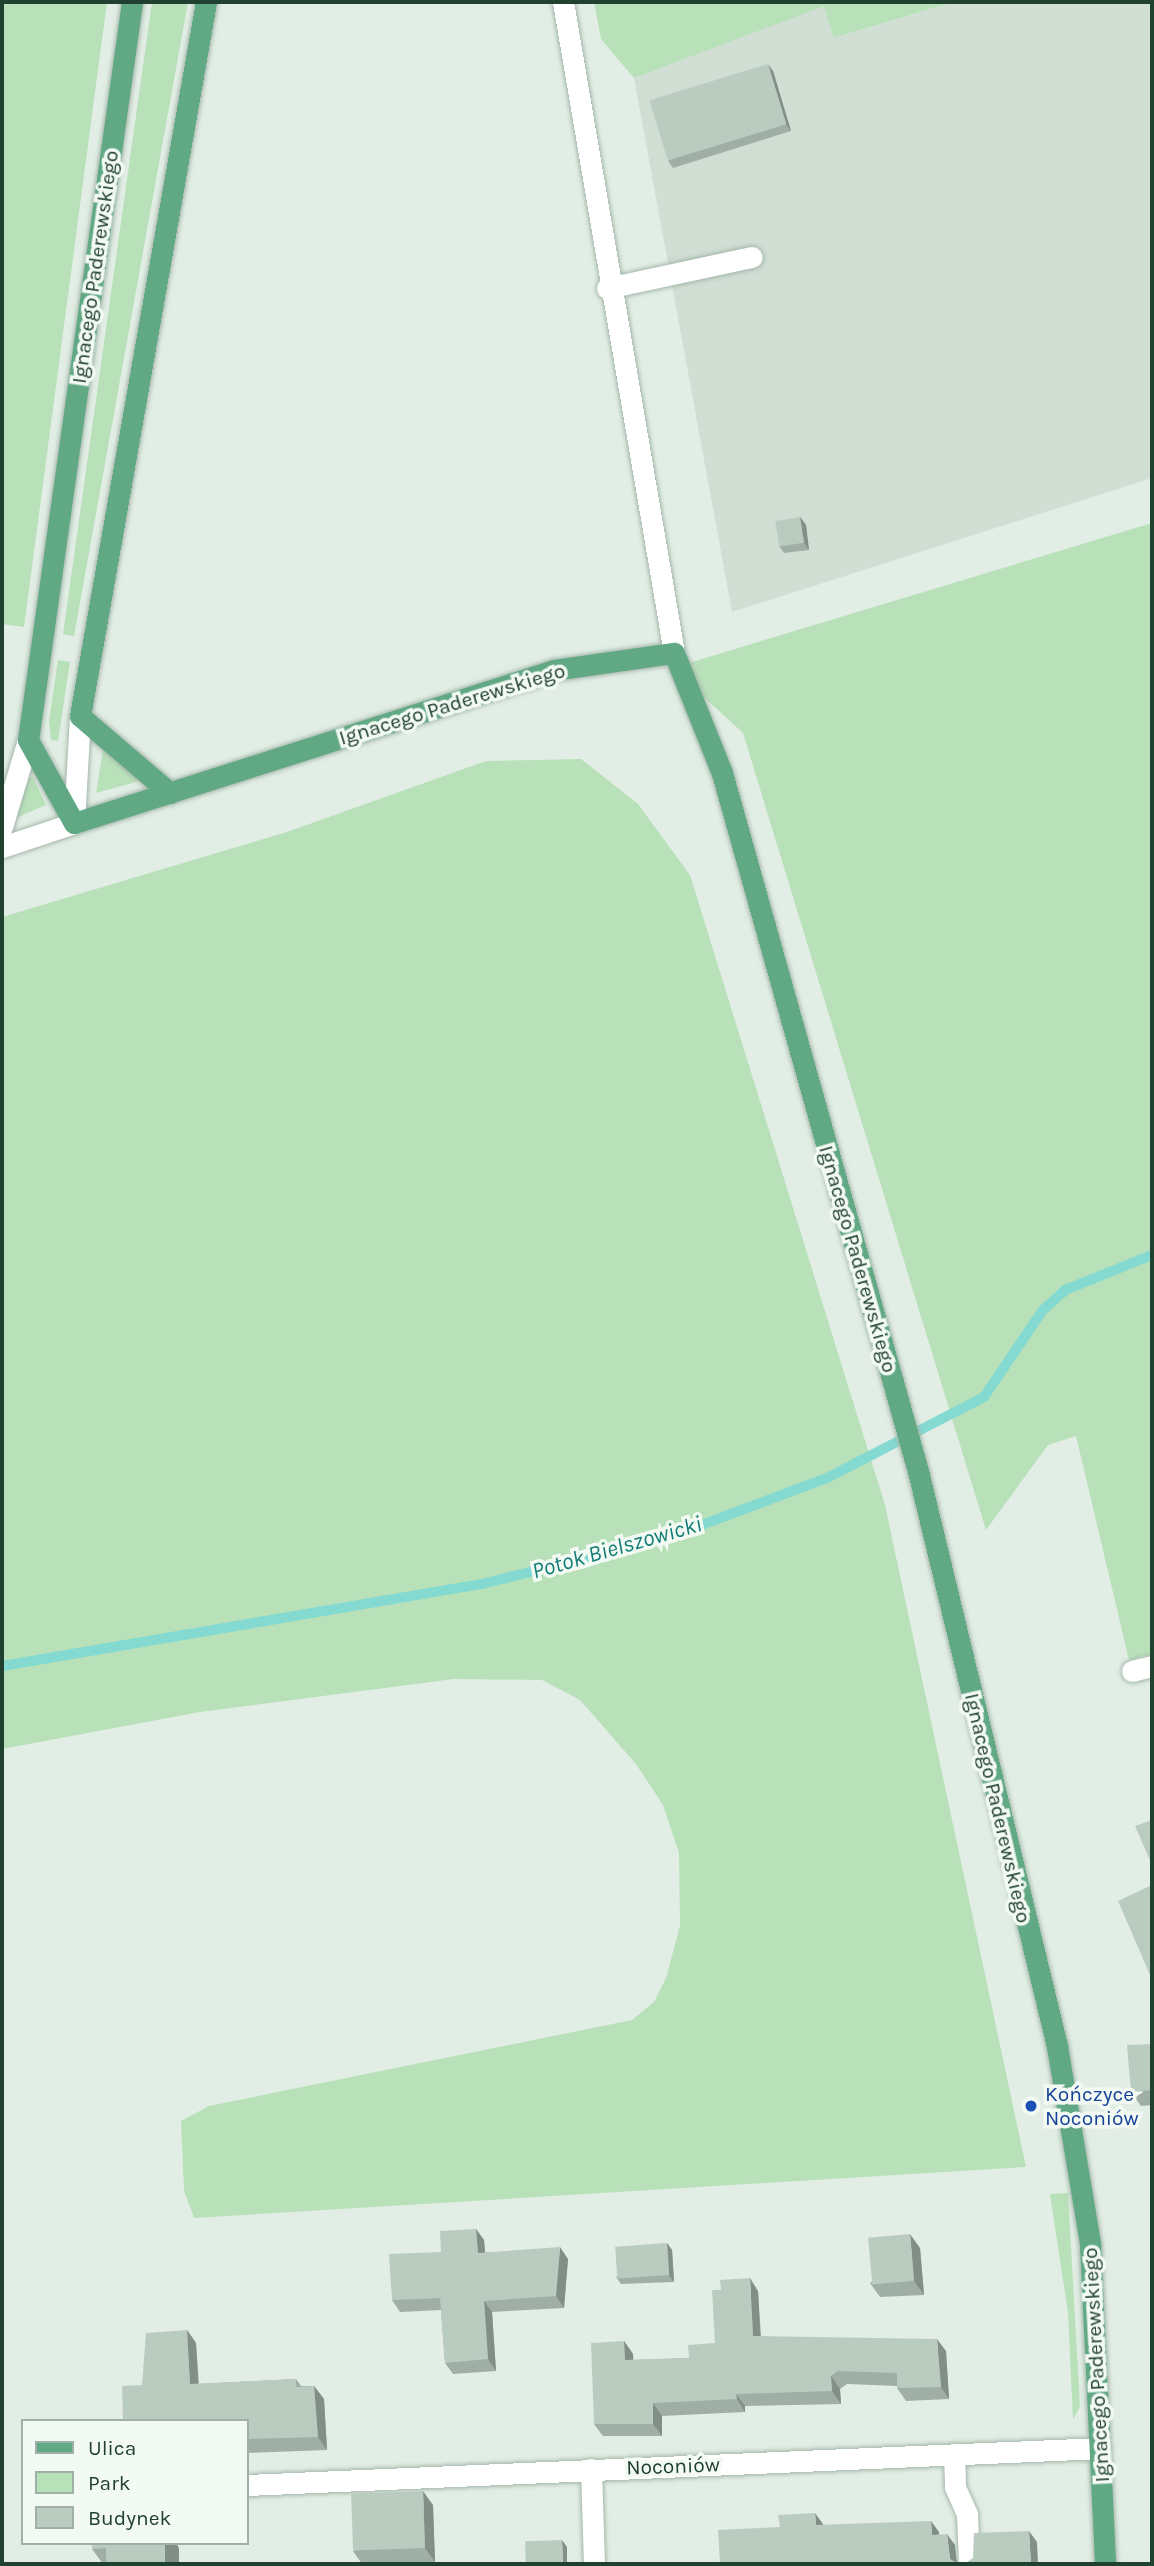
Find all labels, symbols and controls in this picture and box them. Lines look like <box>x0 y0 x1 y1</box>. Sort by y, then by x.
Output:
street label: Ignacego Paderewskiego <box>66 149 124 385</box>
street label: Ignacego Paderewskiego <box>336 658 568 750</box>
street label: Ignacego Paderewskiego <box>813 1143 903 1375</box>
water label: Potok Bielszowicki <box>529 1511 705 1585</box>
street label: Ignacego Paderewskiego <box>959 1691 1037 1925</box>
place label: Kończyce Noconiów <box>1045 2081 1139 2131</box>
marker: Kończyce Noconiów <box>1023 2098 1039 2114</box>
street label: Ignacego Paderewskiego <box>1077 2247 1115 2483</box>
legend <box>21 2419 248 2545</box>
text: Ulica <box>88 2436 136 2460</box>
street label: Noconiów <box>626 2452 720 2480</box>
text: Park <box>88 2471 131 2495</box>
text: Budynek <box>88 2506 171 2530</box>

